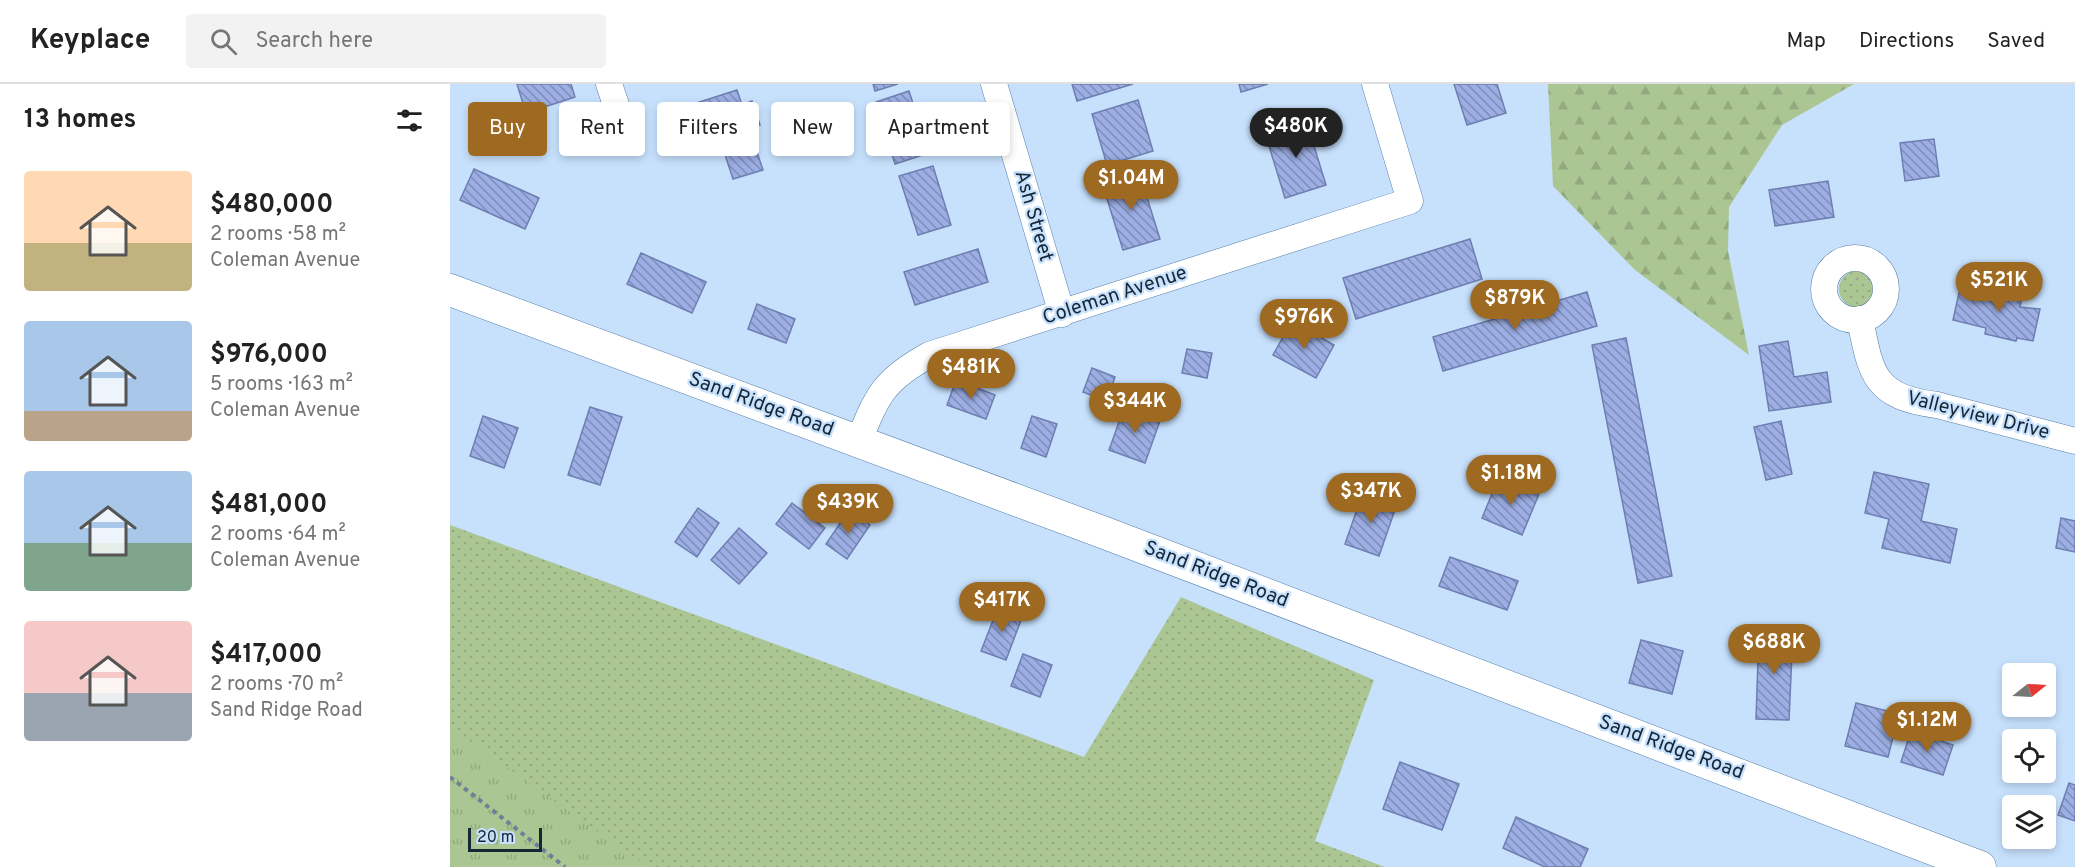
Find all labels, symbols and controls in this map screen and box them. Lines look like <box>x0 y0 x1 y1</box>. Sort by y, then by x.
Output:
search box <box>186 14 606 68</box>
text: Keyplace <box>30 23 150 59</box>
icon: search <box>207 25 240 58</box>
text: Search here <box>255 28 373 55</box>
text: Map <box>1786 28 1826 55</box>
text: Directions <box>1859 28 1954 55</box>
text: Saved <box>1987 28 2045 55</box>
chip: Buy <box>468 102 547 156</box>
chip: Rent <box>559 102 645 156</box>
chip: Filters <box>657 102 759 156</box>
chip: New <box>771 102 854 156</box>
chip: Apartment <box>866 102 1010 156</box>
text: 13 homes <box>24 104 136 137</box>
icon: filters <box>393 104 426 137</box>
pin: $480K <box>1254 108 1338 159</box>
text: $480K <box>1264 114 1328 140</box>
pin: $1.04M <box>1082 160 1180 211</box>
text: $1.04M <box>1097 166 1165 192</box>
street label: Ash Street <box>1008 167 1058 265</box>
text: $480,000 <box>210 189 333 222</box>
icon: home <box>72 195 144 267</box>
text: 2 rooms · 58 m² <box>210 222 346 248</box>
text: Coleman Avenue <box>210 248 360 274</box>
street label: Coleman Avenue <box>1040 260 1190 332</box>
pin: $521K <box>1957 262 2041 313</box>
text: $521K <box>1970 268 2028 294</box>
pin: $879K <box>1473 280 1557 331</box>
text: $879K <box>1484 286 1546 312</box>
pin: $976K <box>1262 299 1346 350</box>
text: $976K <box>1274 305 1334 331</box>
text: $976,000 <box>210 339 328 372</box>
icon: home <box>72 345 144 417</box>
pin: $481K <box>929 349 1013 400</box>
text: $481K <box>941 355 1001 381</box>
street label: Sand Ridge Road <box>685 367 837 443</box>
text: 5 rooms · 163 m² <box>210 372 353 398</box>
pin: $344K <box>1093 383 1177 434</box>
street label: Valleyview Drive <box>1904 386 2052 446</box>
text: $344K <box>1103 389 1167 415</box>
text: Coleman Avenue <box>210 398 360 424</box>
pin: $1.18M <box>1462 455 1560 506</box>
text: $1.18M <box>1480 461 1542 487</box>
pin: $347K <box>1329 473 1413 524</box>
text: $347K <box>1340 479 1402 505</box>
pin: $439K <box>806 484 890 535</box>
text: $481,000 <box>210 489 327 522</box>
text: $439K <box>816 490 880 516</box>
icon: home <box>72 495 144 567</box>
text: 2 rooms · 64 m² <box>210 522 346 548</box>
street label: Sand Ridge Road <box>1140 535 1292 615</box>
text: Coleman Avenue <box>210 548 360 574</box>
pin: $417K <box>960 582 1044 633</box>
text: $417K <box>973 588 1031 614</box>
pin: $688K <box>1732 624 1816 675</box>
text: $688K <box>1742 630 1806 656</box>
text: $417,000 <box>210 639 322 672</box>
icon: home <box>72 645 144 717</box>
north arrow <box>2002 663 2056 717</box>
map controls <box>2002 663 2056 849</box>
text: 2 rooms · 70 m² <box>210 672 343 698</box>
text: Sand Ridge Road <box>210 698 363 724</box>
pin: $1.12M <box>1878 702 1976 753</box>
text: $1.12M <box>1896 708 1958 734</box>
street label: Sand Ridge Road <box>1595 710 1747 786</box>
button: locate <box>2002 729 2056 783</box>
button: layers <box>2002 795 2056 849</box>
scale bar <box>468 825 542 852</box>
text: 20 m <box>477 828 514 848</box>

